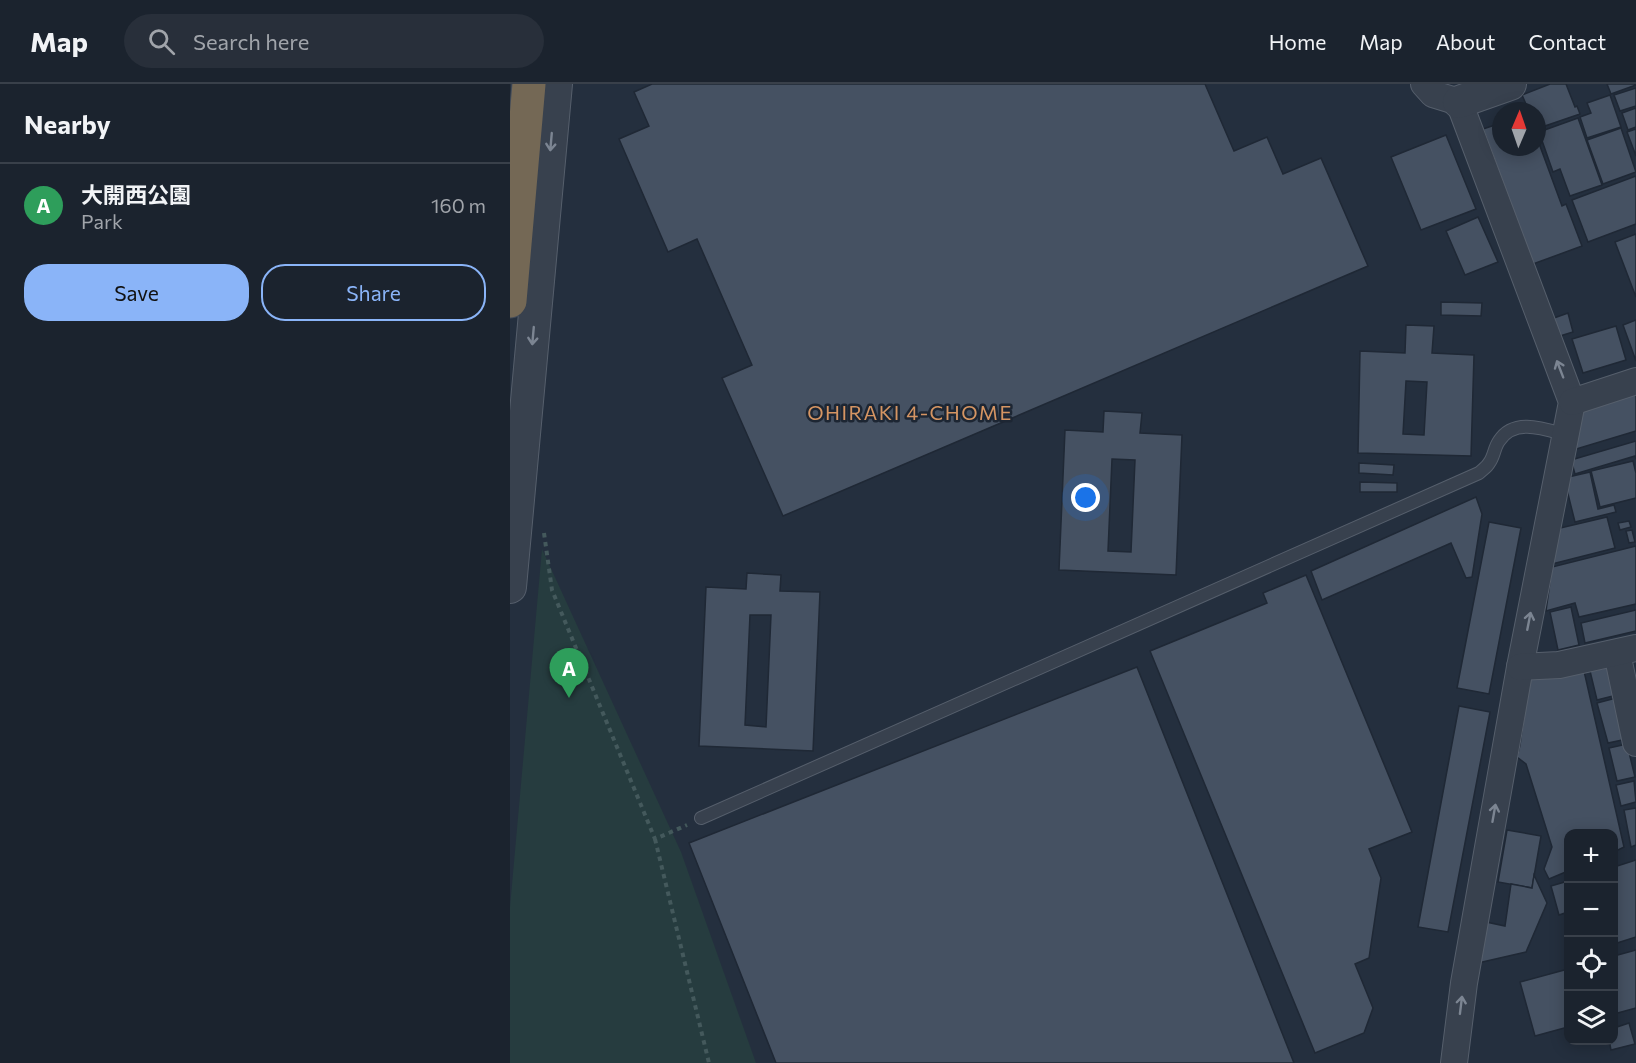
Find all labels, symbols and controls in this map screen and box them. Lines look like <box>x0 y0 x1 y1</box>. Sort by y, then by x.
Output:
search box <box>124 14 544 68</box>
text: Map <box>30 24 88 58</box>
icon: search <box>145 25 178 58</box>
text: Search here <box>193 28 309 55</box>
text: Home <box>1269 29 1326 54</box>
text: Map <box>1359 29 1403 54</box>
text: About <box>1436 29 1495 54</box>
text: Contact <box>1528 29 1606 54</box>
north arrow <box>1492 102 1546 156</box>
text: Nearby <box>24 108 111 139</box>
one-way arrow <box>545 132 556 152</box>
text: 大開西公園 <box>81 181 191 208</box>
text: A <box>36 193 51 217</box>
text: 160 m <box>431 193 486 217</box>
text: Park <box>81 209 123 233</box>
button: Save <box>24 264 249 321</box>
button: Share <box>261 264 486 321</box>
one-way arrow <box>527 326 538 346</box>
one-way arrow <box>1553 361 1564 379</box>
district label: OHIRAKI 4-CHOME <box>807 400 1013 424</box>
your location <box>1071 483 1100 512</box>
one-way arrow <box>1524 612 1535 631</box>
pin: A <box>550 648 588 698</box>
one-way arrow <box>1489 803 1500 823</box>
map controls <box>1564 829 1618 1045</box>
button: + <box>1564 829 1618 883</box>
button: − <box>1564 883 1618 937</box>
button: locate <box>1564 937 1618 991</box>
button: layers <box>1564 991 1618 1045</box>
one-way arrow <box>1456 996 1467 1015</box>

